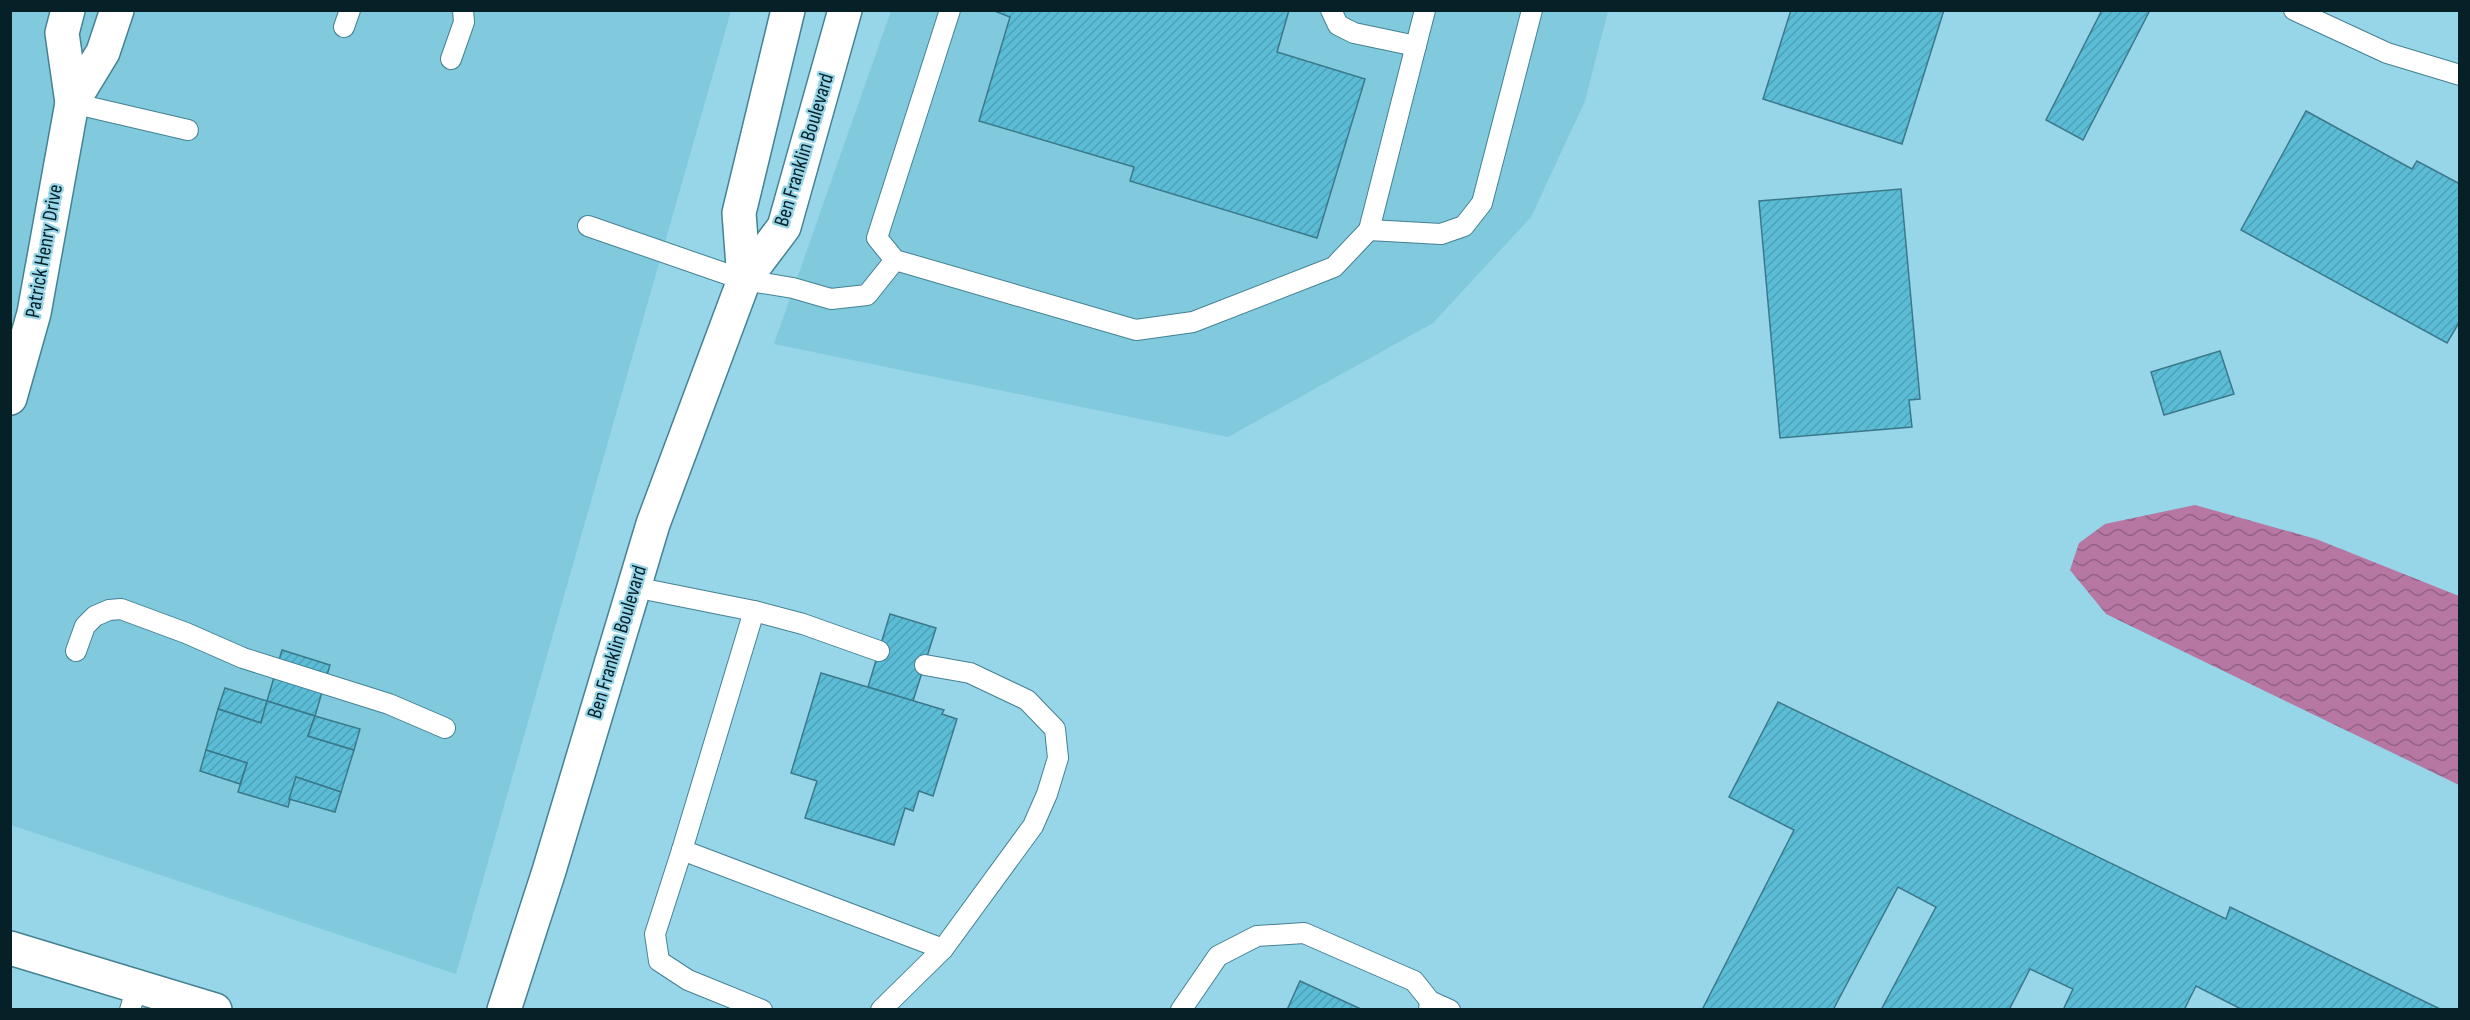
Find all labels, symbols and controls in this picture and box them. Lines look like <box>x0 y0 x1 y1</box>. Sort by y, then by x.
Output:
street label: Ben Franklin Boulevard <box>769 70 839 230</box>
street label: Patrick Henry Drive <box>20 182 68 320</box>
street label: Ben Franklin Boulevard <box>582 562 652 722</box>

